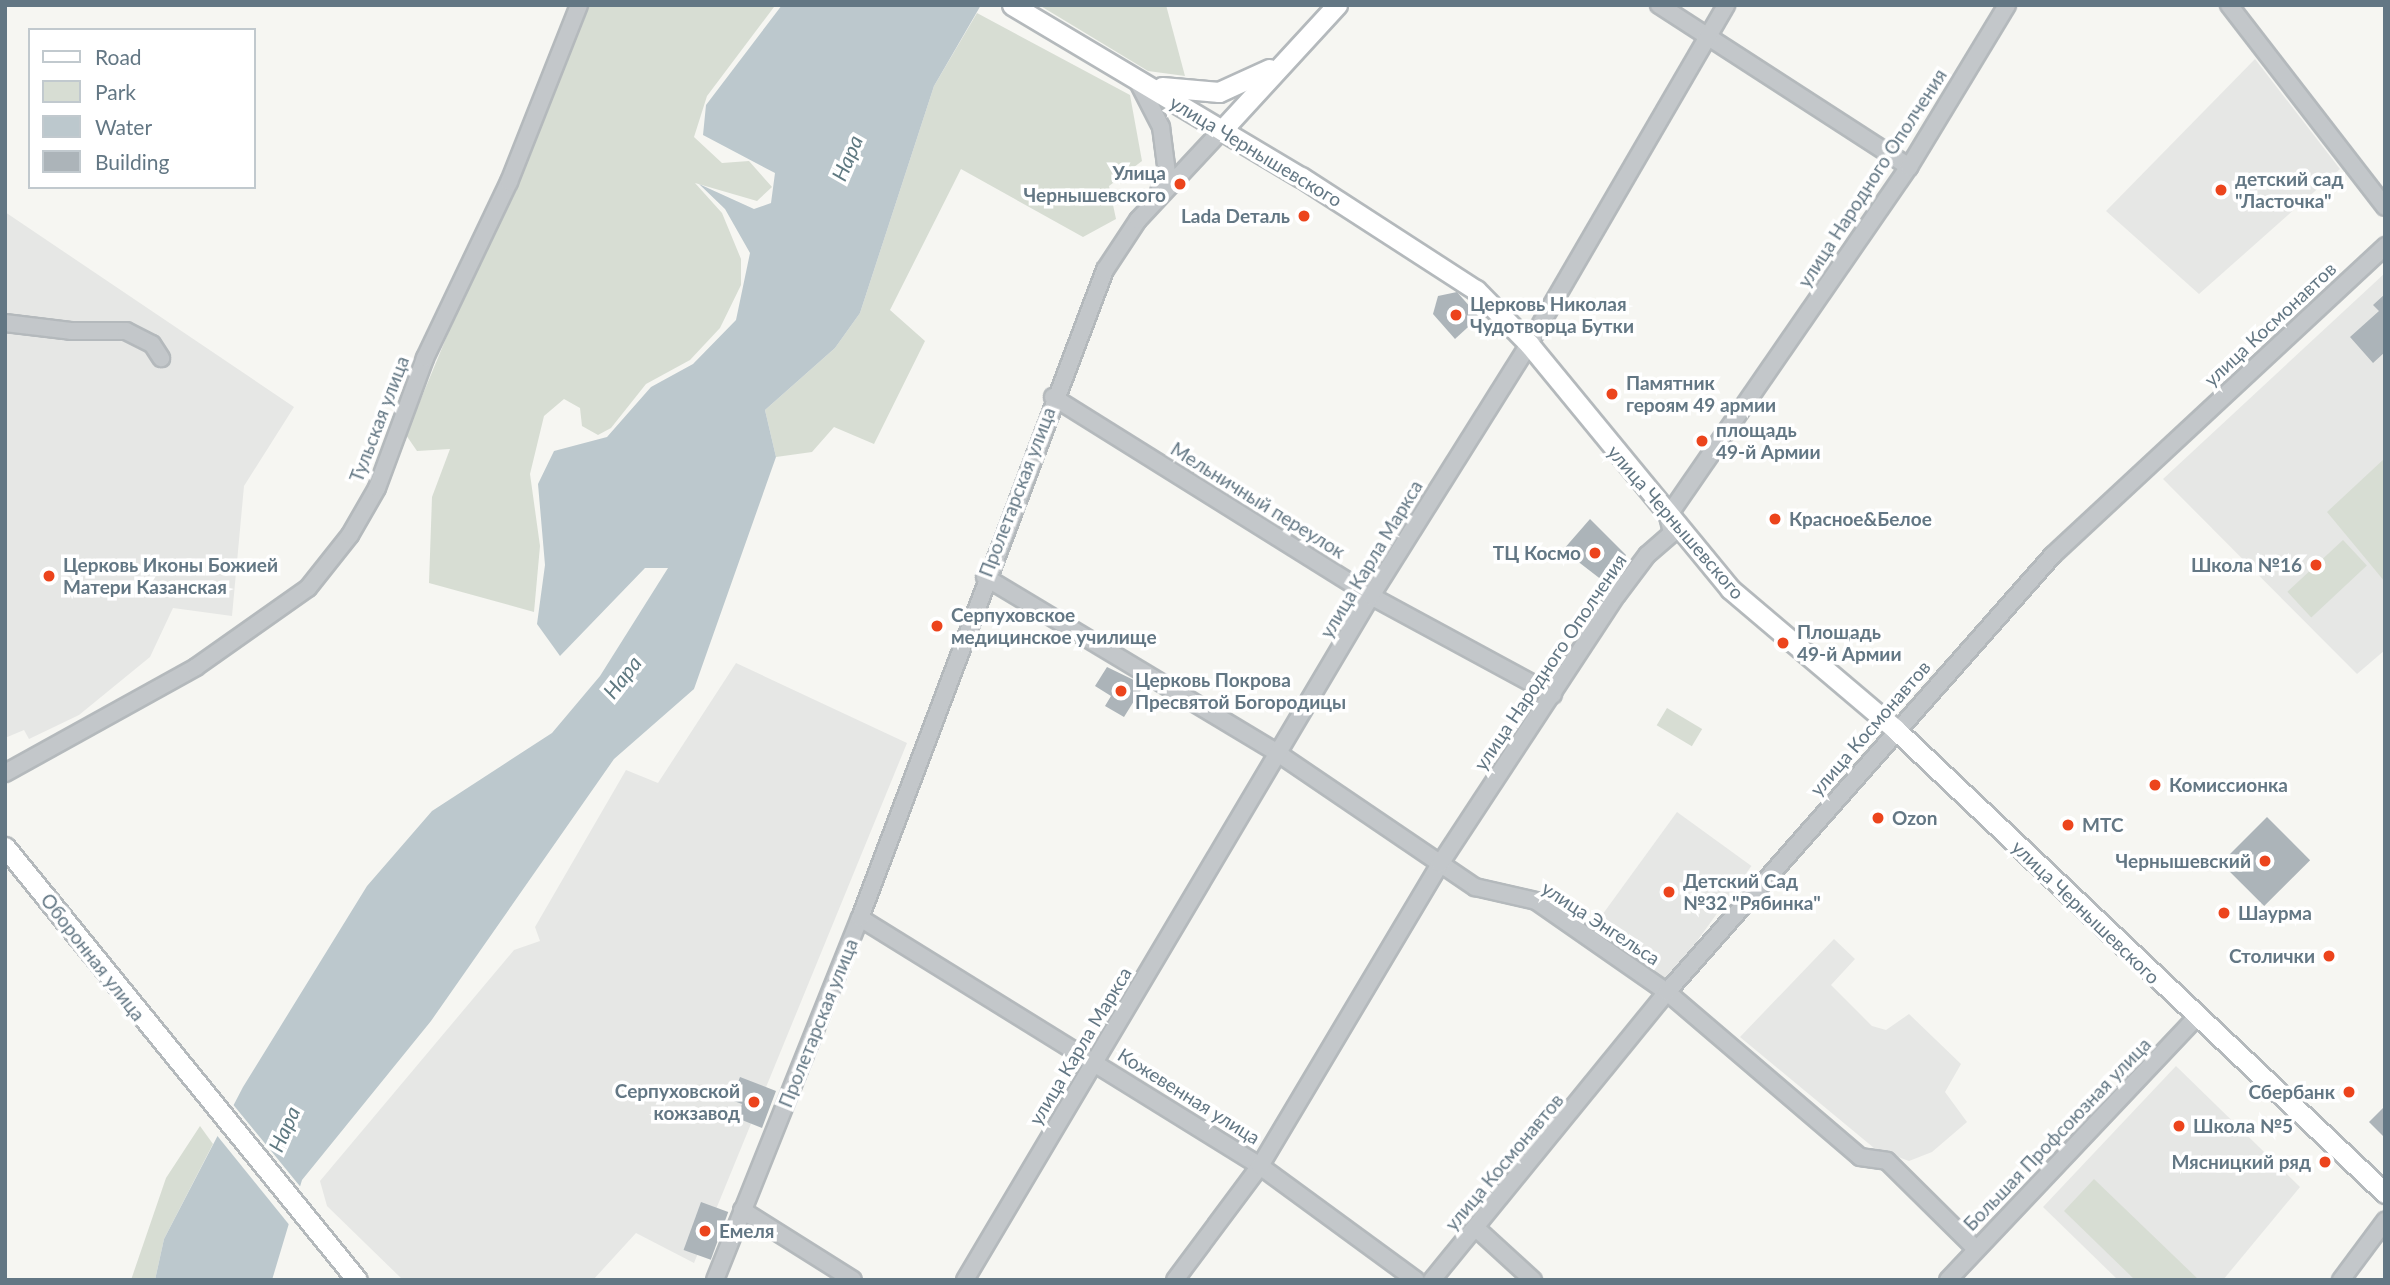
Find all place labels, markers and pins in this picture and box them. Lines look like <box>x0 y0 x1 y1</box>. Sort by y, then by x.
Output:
place label: Улица Чернышевского <box>1024 162 1166 206</box>
place label: детский сад "Ласточка" <box>2235 168 2344 212</box>
marker: Улица Чернышевского <box>1172 176 1188 192</box>
marker: детский сад "Ласточка" <box>2213 182 2229 198</box>
place label: Lada Dеталь <box>1181 205 1290 227</box>
marker: Lada Dеталь <box>1296 208 1312 224</box>
place label: Церковь Николая Чудотворца Бутки <box>1470 293 1634 337</box>
marker: Церковь Николая Чудотворца Бутки <box>1448 307 1464 323</box>
place label: Памятник героям 49 армии <box>1626 372 1776 416</box>
marker: Памятник героям 49 армии <box>1604 386 1620 402</box>
place label: площадь 49-й Армии <box>1716 419 1820 463</box>
marker: площадь 49-й Армии <box>1694 433 1710 449</box>
place label: Красное&Белое <box>1789 508 1932 530</box>
marker: Красное&Белое <box>1767 511 1783 527</box>
place label: ТЦ Космо <box>1493 542 1581 564</box>
marker: ТЦ Космо <box>1587 545 1603 561</box>
place label: Церковь Иконы Божией Матери Казанская <box>63 554 278 598</box>
place label: Школа №16 <box>2191 554 2302 576</box>
marker: Школа №16 <box>2308 557 2324 573</box>
marker: Церковь Иконы Божией Матери Казанская <box>41 568 57 584</box>
place label: Серпуховское медицинское училище <box>951 604 1157 648</box>
marker: Серпуховское медицинское училище <box>929 618 945 634</box>
place label: Площадь 49-й Армии <box>1797 621 1901 665</box>
marker: Площадь 49-й Армии <box>1775 635 1791 651</box>
place label: Церковь Покрова Пресвятой Богородицы <box>1135 669 1346 713</box>
marker: Церковь Покрова Пресвятой Богородицы <box>1113 683 1129 699</box>
place label: Комиссионка <box>2169 774 2288 796</box>
marker: Комиссионка <box>2147 777 2163 793</box>
place label: Ozon <box>1892 807 1937 829</box>
marker: Ozon <box>1870 810 1886 826</box>
place label: МТС <box>2082 814 2123 836</box>
marker: МТС <box>2060 817 2076 833</box>
place label: Чернышевский <box>2115 850 2251 872</box>
marker: Чернышевский <box>2257 853 2273 869</box>
place label: Детский Сад №32 "Рябинка" <box>1683 870 1821 914</box>
marker: Детский Сад №32 "Рябинка" <box>1661 884 1677 900</box>
place label: Шаурма <box>2238 902 2312 924</box>
marker: Шаурма <box>2216 905 2232 921</box>
place label: Столички <box>2229 945 2315 967</box>
marker: Столички <box>2321 948 2337 964</box>
place label: Серпуховской кожзавод <box>615 1080 740 1124</box>
place label: Сбербанк <box>2249 1081 2335 1103</box>
marker: Сбербанк <box>2341 1084 2357 1100</box>
marker: Серпуховской кожзавод <box>746 1094 762 1110</box>
place label: Школа №5 <box>2193 1115 2293 1137</box>
marker: Школа №5 <box>2171 1118 2187 1134</box>
place label: Мясницкий ряд <box>2171 1151 2311 1173</box>
marker: Мясницкий ряд <box>2317 1154 2333 1170</box>
place label: Емеля <box>719 1220 774 1242</box>
marker: Емеля <box>697 1223 713 1239</box>

